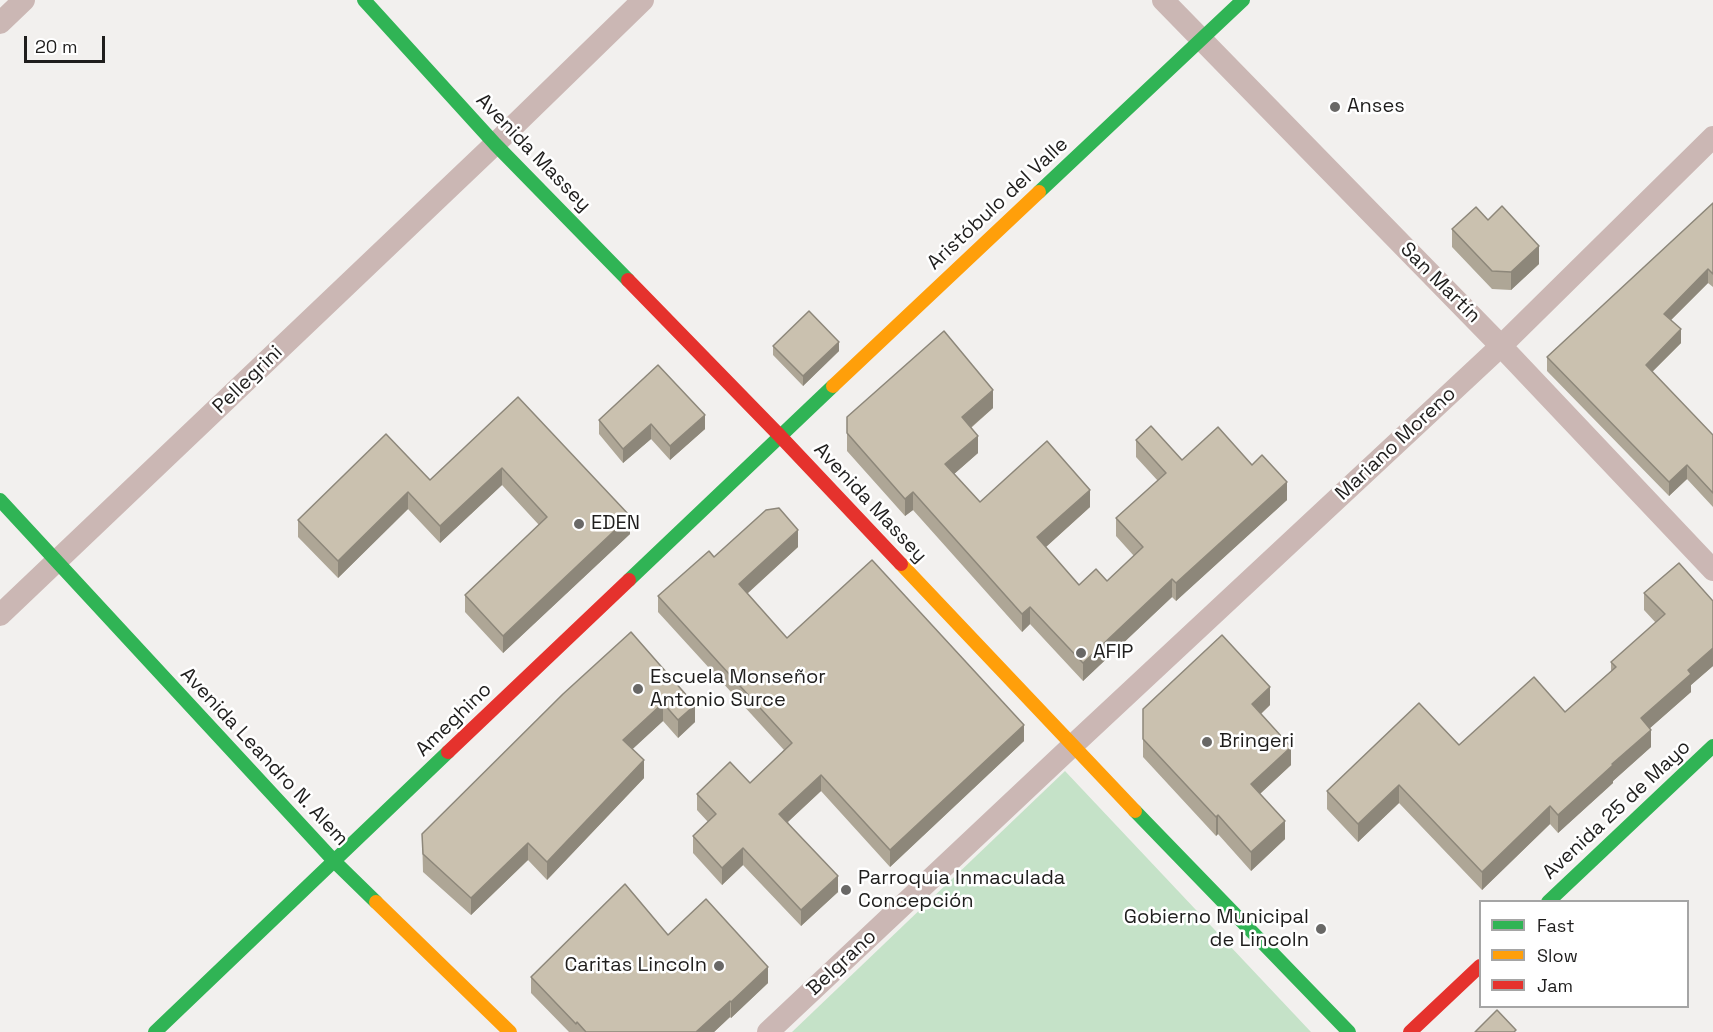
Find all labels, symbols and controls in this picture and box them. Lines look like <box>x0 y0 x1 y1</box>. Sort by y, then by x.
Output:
scale bar <box>27 24 108 62</box>
text: 20 m <box>35 35 78 58</box>
street label: Avenida Massey <box>471 89 595 217</box>
place label: Anses <box>1347 95 1405 119</box>
marker: Anses <box>1328 100 1342 114</box>
street label: Aristóbulo del Valle <box>923 133 1073 275</box>
street label: San Martín <box>1395 238 1485 328</box>
street label: Pellegrini <box>208 341 288 419</box>
street label: Mariano Moreno <box>1331 382 1461 506</box>
street label: Avenida Massey <box>808 438 932 568</box>
place label: EDEN <box>591 512 640 536</box>
marker: EDEN <box>572 517 586 531</box>
place label: AFIP <box>1093 641 1133 665</box>
marker: AFIP <box>1074 646 1088 660</box>
street label: Avenida Leandro N. Alem <box>175 663 353 851</box>
place label: Escuela Monseñor Antonio Surce <box>650 666 826 713</box>
street label: Ameghino <box>411 678 497 762</box>
marker: Escuela Monseñor Antonio Surce <box>631 682 645 696</box>
place label: Bringeri <box>1219 730 1294 754</box>
marker: Bringeri <box>1200 735 1214 749</box>
street label: Avenida 25 de Mayo <box>1538 735 1696 885</box>
place label: Parroquia Inmaculada Concepción <box>858 867 1065 914</box>
marker: Parroquia Inmaculada Concepción <box>839 883 853 897</box>
legend <box>1479 900 1689 1008</box>
place label: Gobierno Municipal de Lincoln <box>1124 906 1309 953</box>
text: Fast <box>1537 914 1574 937</box>
marker: Gobierno Municipal de Lincoln <box>1314 922 1328 936</box>
street label: Belgrano <box>802 925 882 1001</box>
text: Slow <box>1537 944 1578 967</box>
place label: Caritas Lincoln <box>564 954 707 978</box>
marker: Caritas Lincoln <box>712 959 726 973</box>
text: Jam <box>1537 974 1573 997</box>

